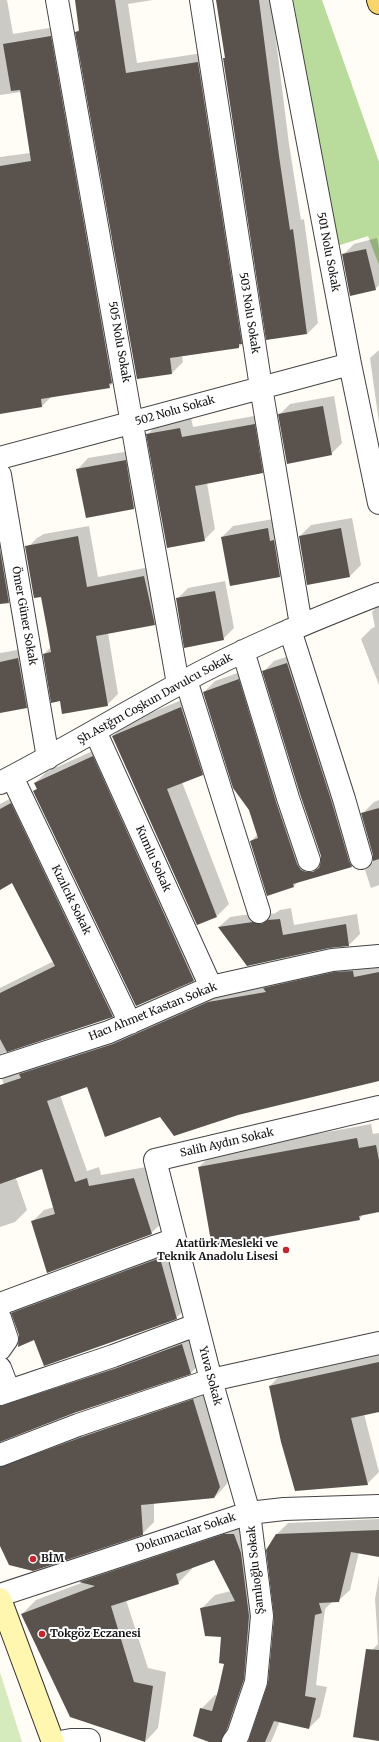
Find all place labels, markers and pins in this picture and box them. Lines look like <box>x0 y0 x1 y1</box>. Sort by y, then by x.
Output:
place label: Atatürk Mesleki ve Teknik Anadolu Lisesi <box>157 1237 278 1263</box>
marker: Atatürk Mesleki ve Teknik Anadolu Lisesi <box>281 1245 291 1255</box>
place label: BİM <box>41 1552 64 1566</box>
marker: BİM <box>28 1554 38 1564</box>
place label: Tokgöz Eczanesi <box>50 1627 141 1641</box>
marker: Tokgöz Eczanesi <box>37 1629 47 1639</box>

